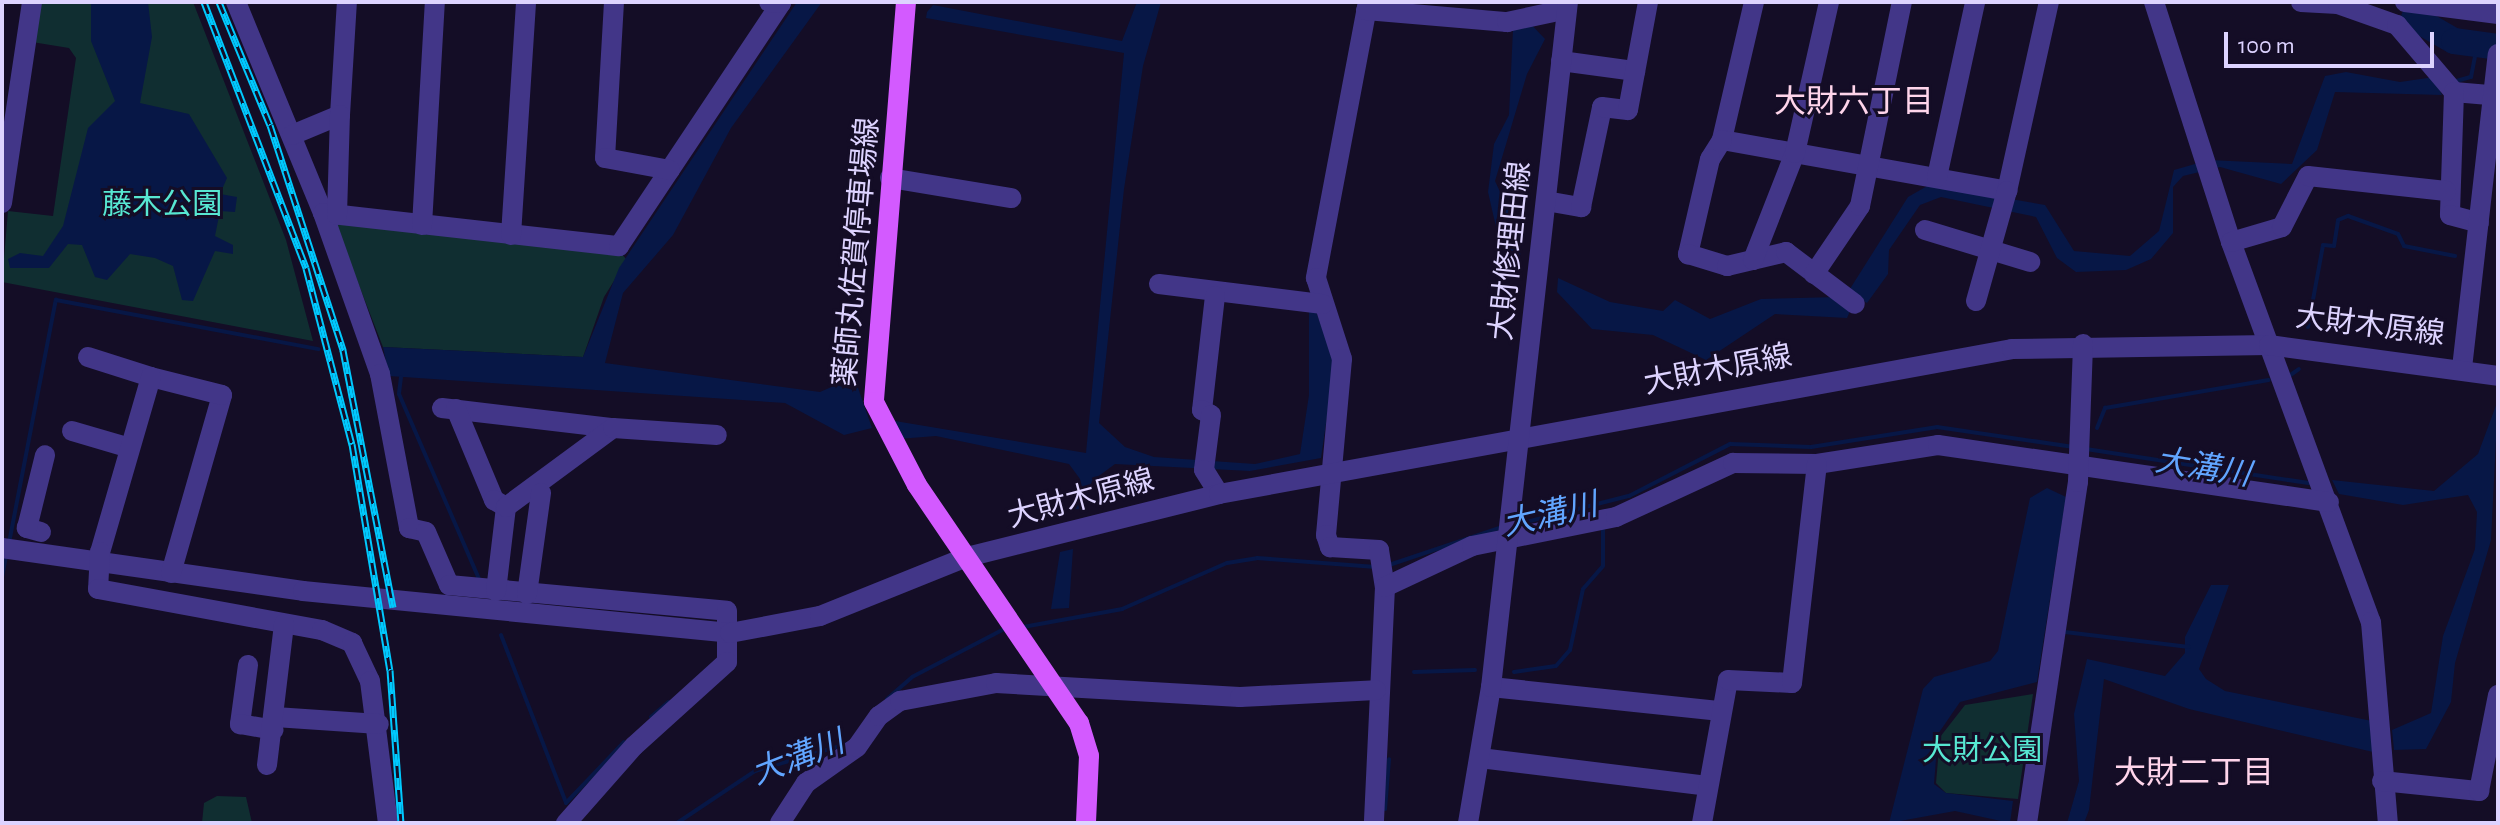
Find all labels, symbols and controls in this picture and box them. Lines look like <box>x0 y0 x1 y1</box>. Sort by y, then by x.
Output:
scale bar <box>2228 16 2438 66</box>
text: 100 m <box>2238 34 2295 58</box>
district label: 大財六丁目 <box>1774 83 1934 121</box>
street label: 薬師丸佐賀停車場線 <box>827 116 887 388</box>
street label: 大財修理田線 <box>1484 160 1538 342</box>
park label: 藤木公園 <box>102 187 222 223</box>
street label: 大財木原線 <box>2293 299 2447 353</box>
street label: 大財木原線 <box>1641 338 1795 402</box>
water label: 大溝川 <box>2153 442 2253 494</box>
street label: 大財木原線 <box>1004 462 1158 536</box>
water label: 大溝川 <box>1499 485 1601 545</box>
water label: 大溝川 <box>746 723 850 793</box>
park label: 大財公園 <box>1922 733 2042 769</box>
district label: 大財二丁目 <box>2114 754 2274 792</box>

